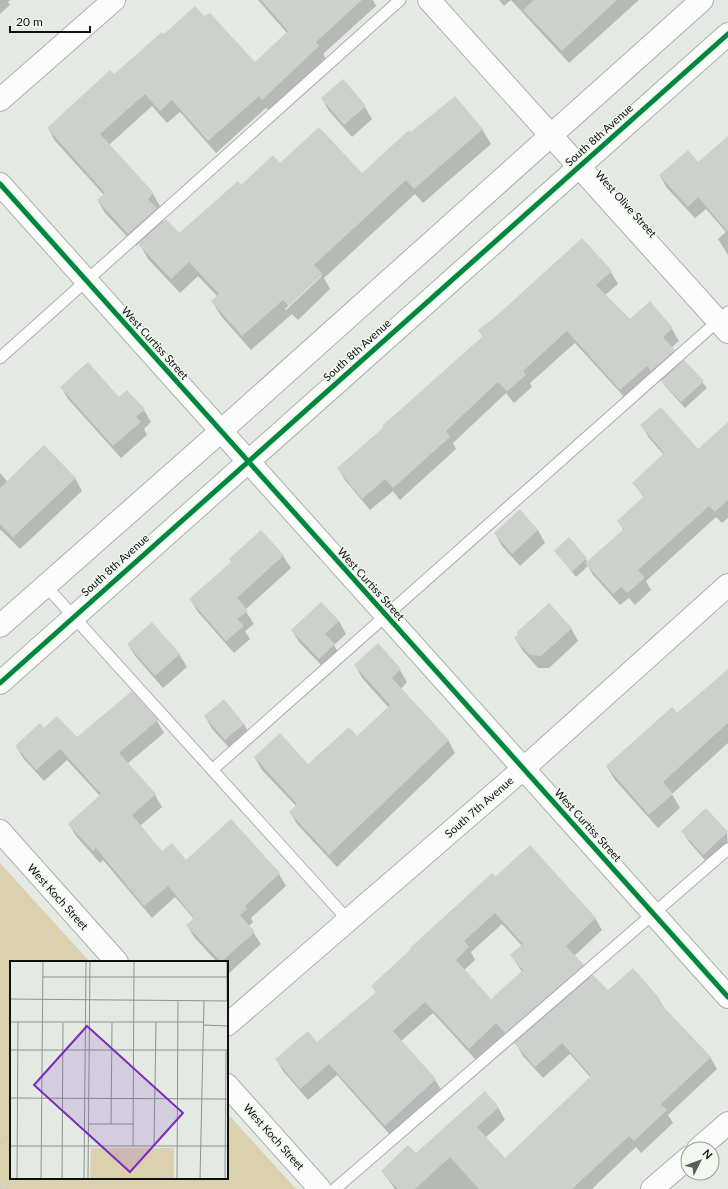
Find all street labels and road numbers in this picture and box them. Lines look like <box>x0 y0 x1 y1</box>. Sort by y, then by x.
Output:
street label: South 8th Avenue <box>562 101 635 168</box>
street label: West Olive Street <box>593 168 660 240</box>
street label: West Curtiss Street <box>119 304 192 382</box>
street label: South 8th Avenue <box>320 316 393 383</box>
street label: South 8th Avenue <box>78 531 151 598</box>
street label: West Curtiss Street <box>335 545 408 623</box>
street label: South 7th Avenue <box>442 773 516 840</box>
street label: West Curtiss Street <box>552 786 625 864</box>
street label: West Koch Street <box>25 861 91 932</box>
street label: West Koch Street <box>241 1101 307 1172</box>

